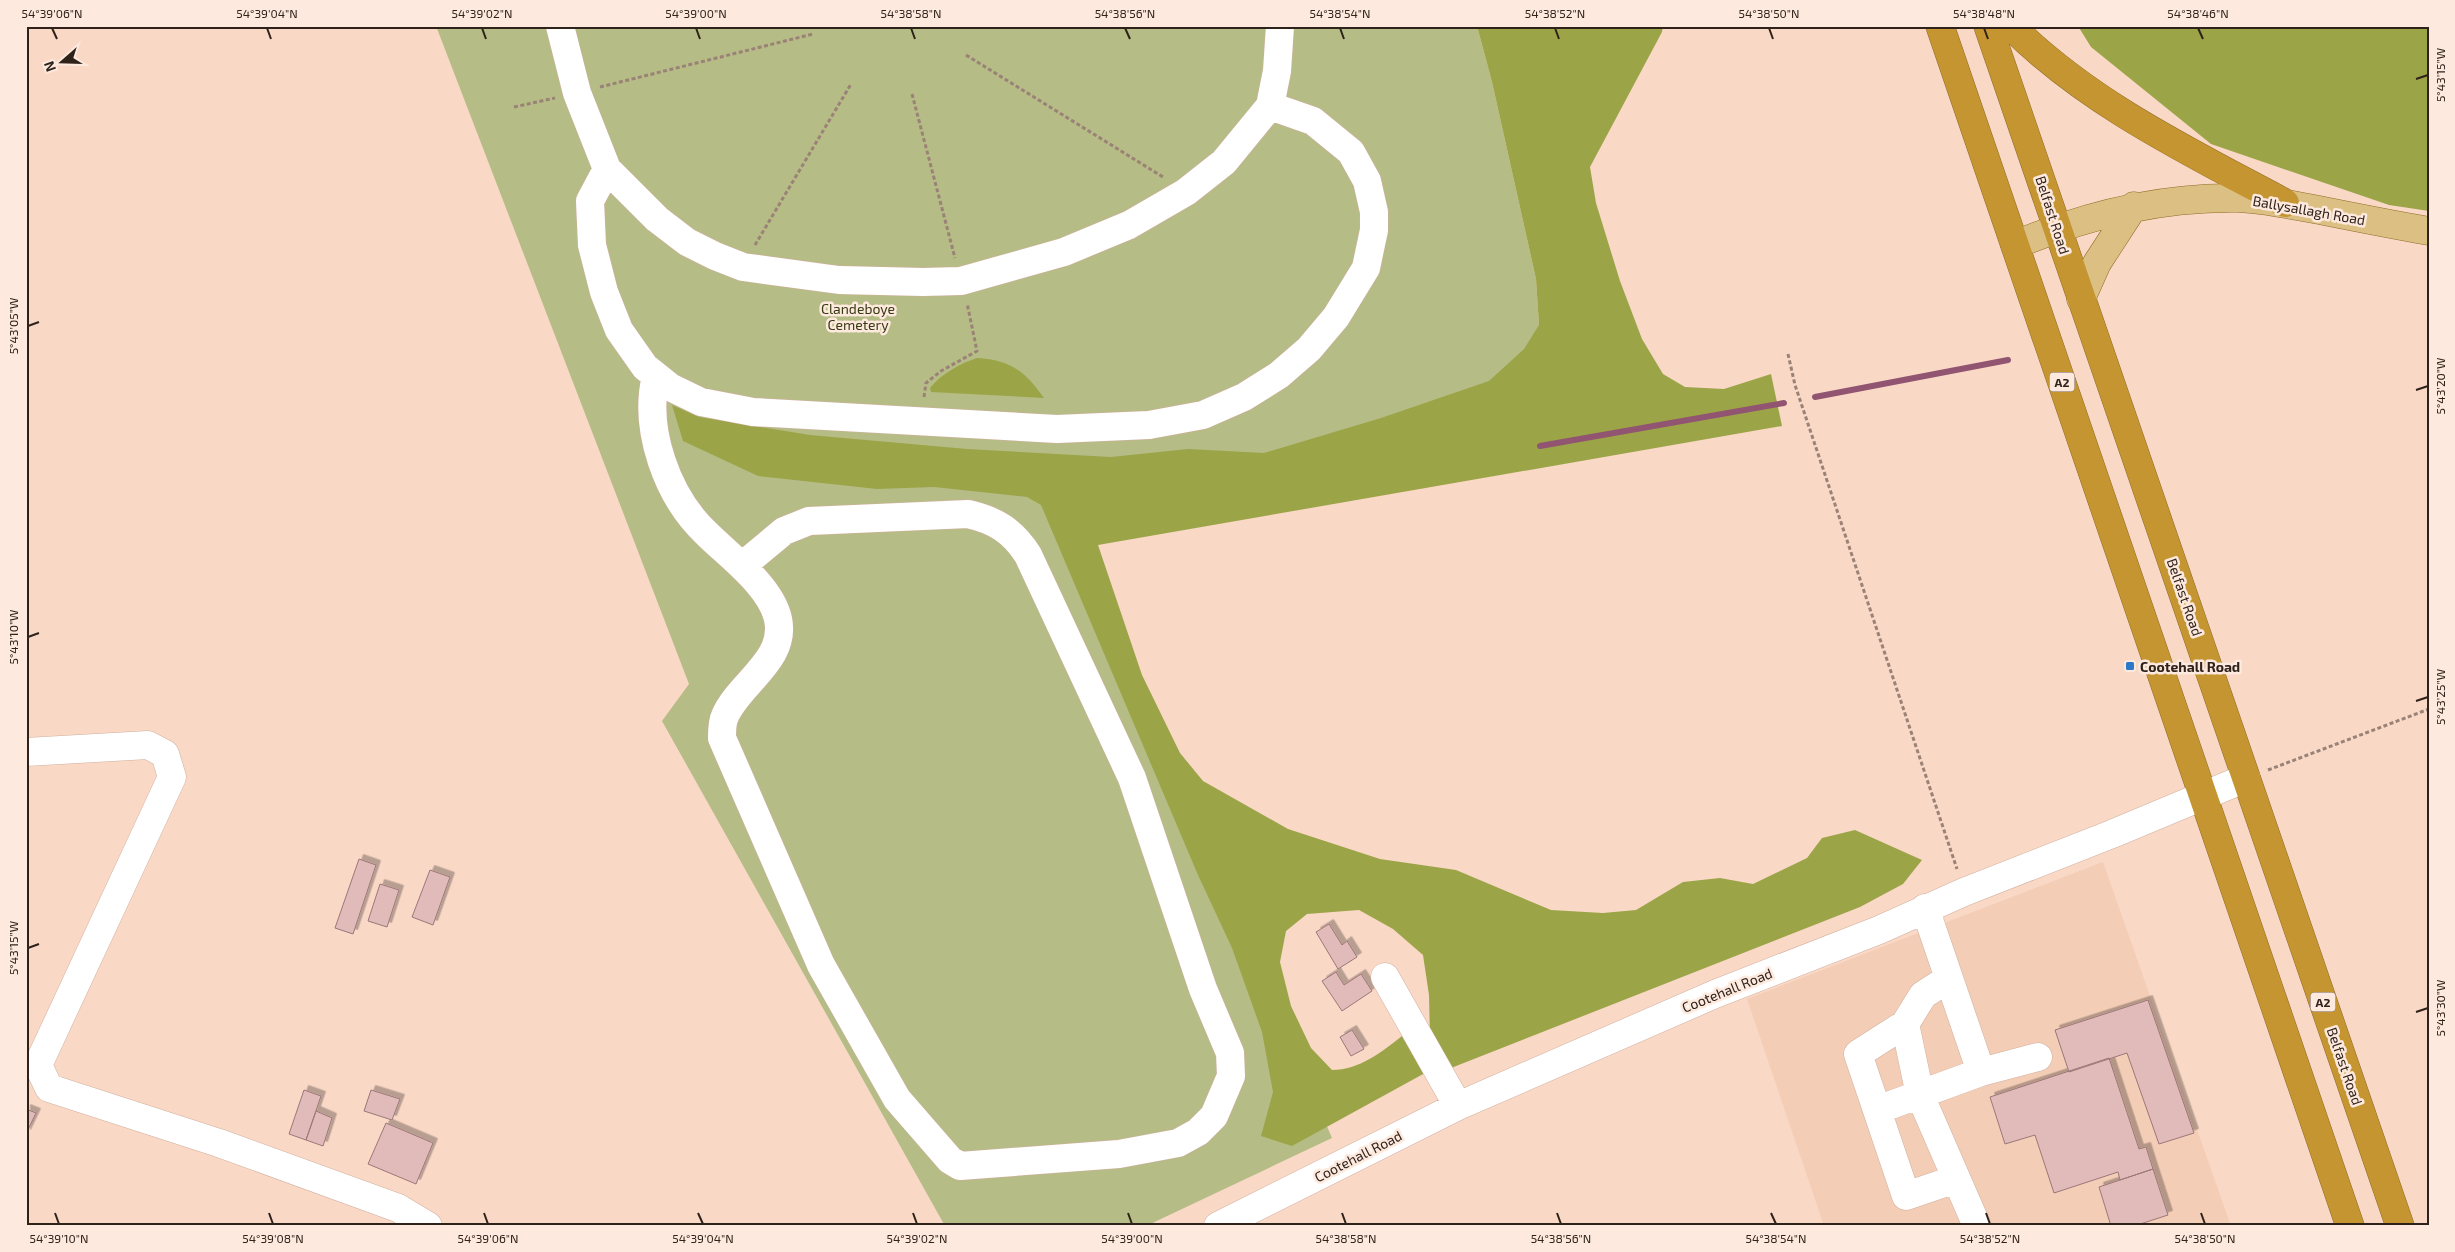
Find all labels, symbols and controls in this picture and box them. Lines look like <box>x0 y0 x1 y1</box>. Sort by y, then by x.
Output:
text: 54°39'06"N <box>21 6 83 20</box>
text: 54°39'04"N <box>236 6 298 20</box>
text: 54°39'02"N <box>452 6 512 20</box>
text: 54°39'00"N <box>665 6 727 20</box>
text: 54°38'58"N <box>880 6 942 20</box>
text: 54°38'56"N <box>1095 6 1155 20</box>
text: 54°38'54"N <box>1309 6 1371 20</box>
text: 54°38'52"N <box>1525 6 1585 20</box>
text: 54°38'50"N <box>1739 6 1800 20</box>
text: 54°38'48"N <box>1953 6 2015 20</box>
text: 54°38'46"N <box>2167 6 2229 20</box>
north arrow <box>38 38 88 88</box>
text: 5°43'15"W <box>2433 48 2447 102</box>
text: N <box>40 59 59 74</box>
street label: Belfast Road <box>2032 174 2074 256</box>
street label: Ballysallagh Road <box>2251 192 2367 228</box>
text: 5°43'05"W <box>6 298 20 354</box>
park label: Clandeboye Cemetery <box>821 300 895 333</box>
text: 5°43'20"W <box>2433 358 2447 414</box>
road number: A2 <box>2050 372 2074 392</box>
street label: Belfast Road <box>2164 556 2206 638</box>
text: 5°43'10"W <box>6 610 20 664</box>
place label: Cootehall Road <box>2140 658 2240 675</box>
marker: Cootehall Road <box>2124 660 2136 672</box>
text: 5°43'25"W <box>2433 669 2447 725</box>
text: 5°43'15"W <box>6 921 20 975</box>
street label: Cootehall Road <box>1679 964 1775 1016</box>
text: 5°43'30"W <box>2433 980 2447 1036</box>
road number: A2 <box>2310 992 2336 1012</box>
street label: Belfast Road <box>2324 1025 2366 1107</box>
street label: Cootehall Road <box>1311 1127 1405 1185</box>
text: 54°39'10"N <box>30 1231 88 1245</box>
text: 54°39'08"N <box>242 1231 304 1245</box>
text: 54°39'06"N <box>457 1231 519 1245</box>
text: 54°39'04"N <box>672 1231 734 1245</box>
text: 54°39'02"N <box>887 1231 947 1245</box>
text: 54°39'00"N <box>1101 1231 1163 1245</box>
text: 54°38'58"N <box>1315 1231 1377 1245</box>
text: 54°38'56"N <box>1531 1231 1591 1245</box>
text: 54°38'54"N <box>1745 1231 1807 1245</box>
text: 54°38'52"N <box>1960 1231 2020 1245</box>
text: 54°38'50"N <box>2175 1231 2236 1245</box>

